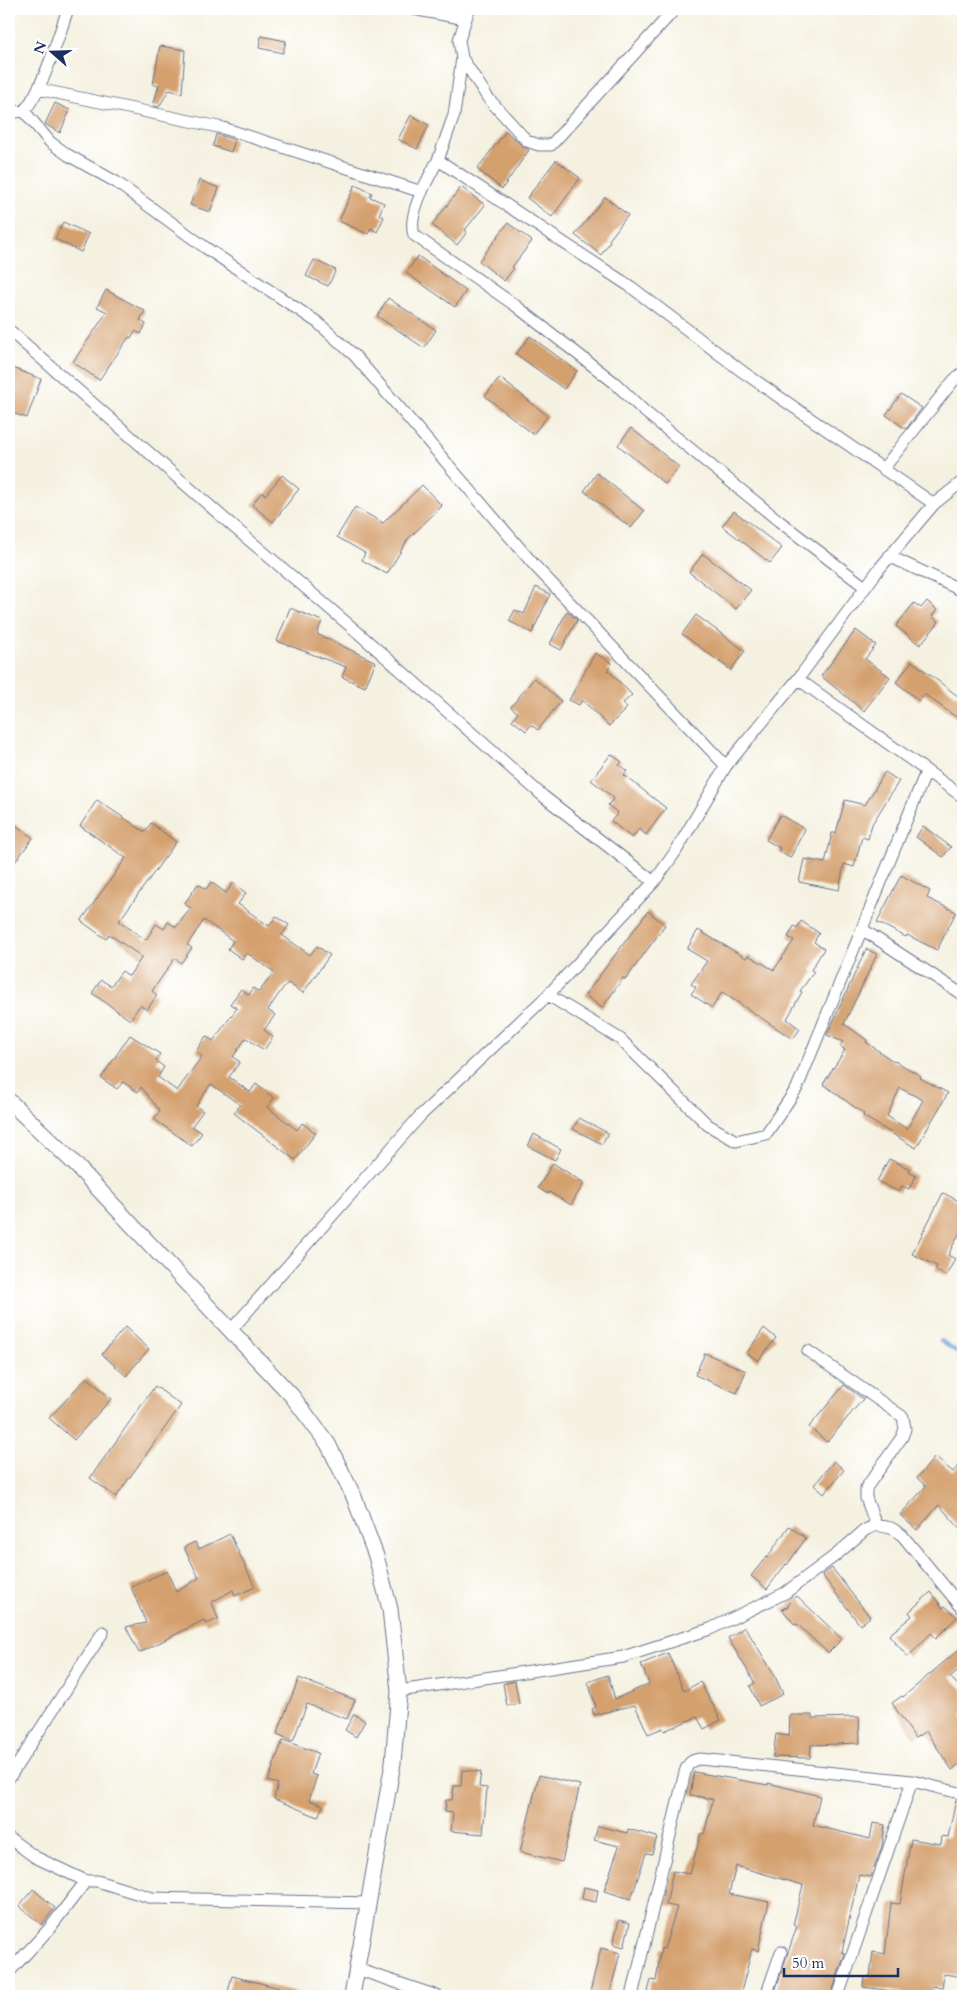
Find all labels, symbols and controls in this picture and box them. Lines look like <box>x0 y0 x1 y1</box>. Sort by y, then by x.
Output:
north arrow <box>28 28 78 78</box>
text: N <box>29 39 51 57</box>
scale bar <box>784 1945 898 1977</box>
text: 50 m <box>792 1953 824 1973</box>

